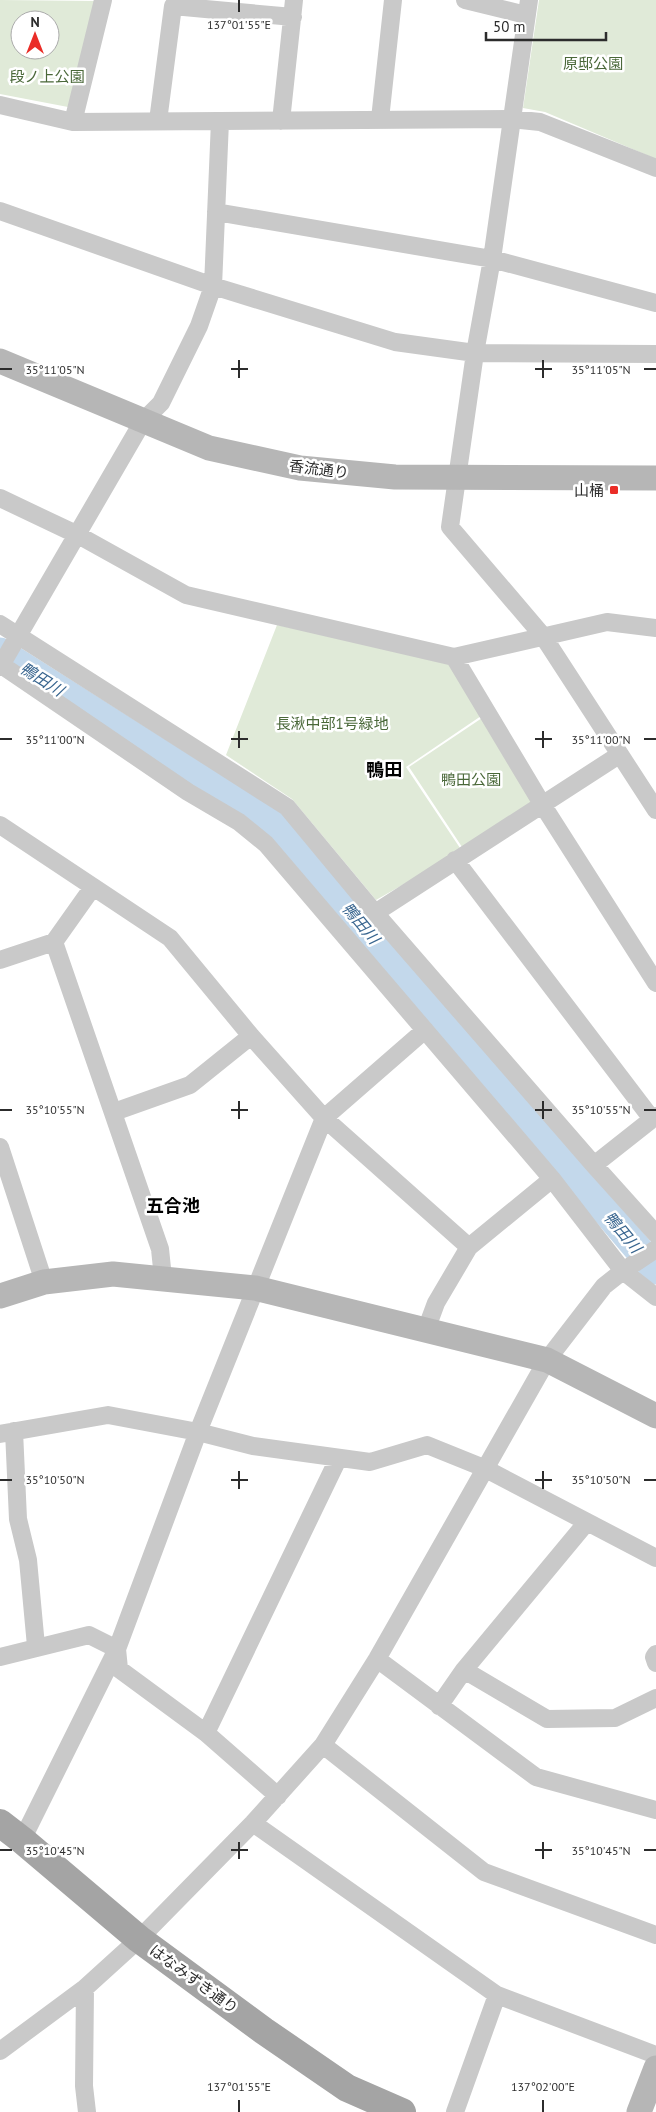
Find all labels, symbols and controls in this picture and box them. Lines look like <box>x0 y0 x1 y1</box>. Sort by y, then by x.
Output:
north arrow <box>10 10 60 60</box>
scale bar <box>486 10 606 42</box>
text: N <box>30 13 40 31</box>
text: 137°01'55"E <box>207 17 271 32</box>
text: 50 m <box>493 17 526 36</box>
park label: 原邸公園 <box>563 54 623 73</box>
park label: 段ノ上公園 <box>9 67 85 86</box>
text: 35°11'05"N <box>25 362 85 377</box>
text: 35°11'05"N <box>571 362 631 377</box>
street label: 香流通り <box>288 456 350 482</box>
place label: 山桶 <box>574 481 604 500</box>
marker: 山桶 <box>608 484 620 496</box>
water label: 鴨田川 <box>16 658 69 701</box>
park label: 長湫中部1号緑地 <box>275 714 389 733</box>
text: 35°11'00"N <box>25 732 85 747</box>
text: 35°11'00"N <box>571 732 631 747</box>
district label: 鴨田 <box>366 758 402 781</box>
park label: 鴨田公園 <box>441 770 501 789</box>
water label: 鴨田川 <box>338 898 385 949</box>
text: 35°10'55"N <box>25 1102 85 1117</box>
text: 35°10'55"N <box>571 1102 631 1117</box>
district label: 五合池 <box>146 1194 200 1217</box>
water label: 鴨田川 <box>600 1207 647 1258</box>
text: 35°10'50"N <box>25 1472 85 1487</box>
text: 35°10'50"N <box>571 1472 631 1487</box>
text: 35°10'45"N <box>25 1843 85 1858</box>
text: 35°10'45"N <box>571 1843 631 1858</box>
street label: はなみずき通り <box>146 1940 242 2018</box>
text: 137°01'55"E <box>207 2079 271 2094</box>
text: 137°02'00"E <box>511 2079 575 2094</box>

